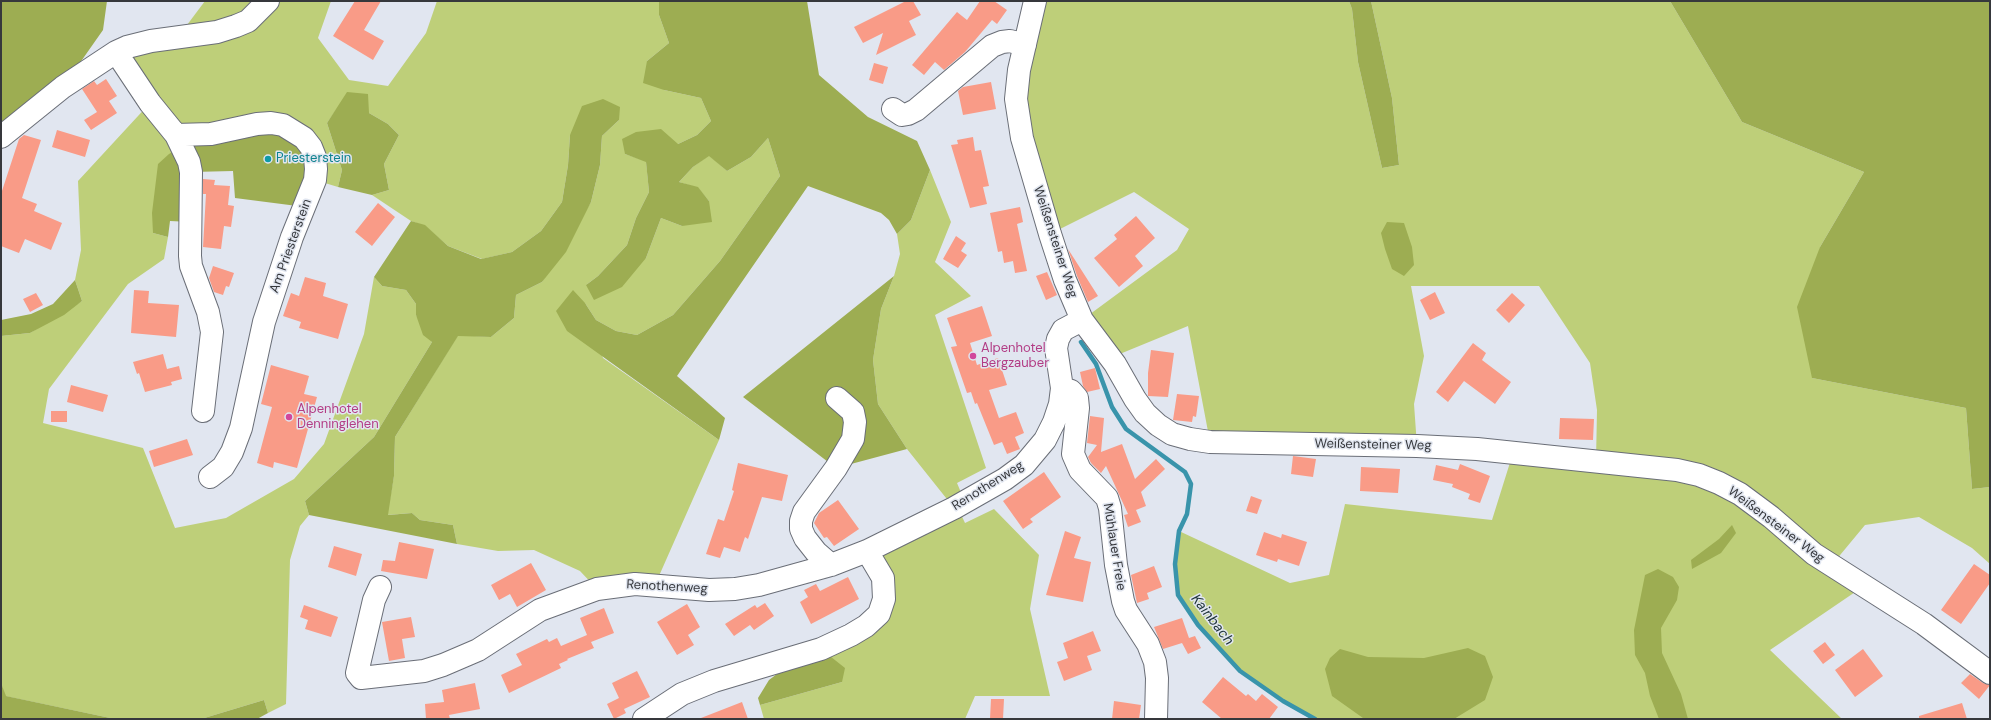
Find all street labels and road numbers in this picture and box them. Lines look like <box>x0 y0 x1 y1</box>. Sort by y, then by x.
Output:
street label: Weißensteiner Weg <box>1030 184 1080 300</box>
street label: Am Priesterstein <box>267 197 315 295</box>
street label: Weißensteiner Weg <box>1314 436 1432 454</box>
street label: Renothenweg <box>949 458 1027 514</box>
street label: Weißensteiner Weg <box>1725 484 1827 566</box>
street label: Mühlauer Freie <box>1099 502 1129 592</box>
street label: Renothenweg <box>626 577 708 597</box>

